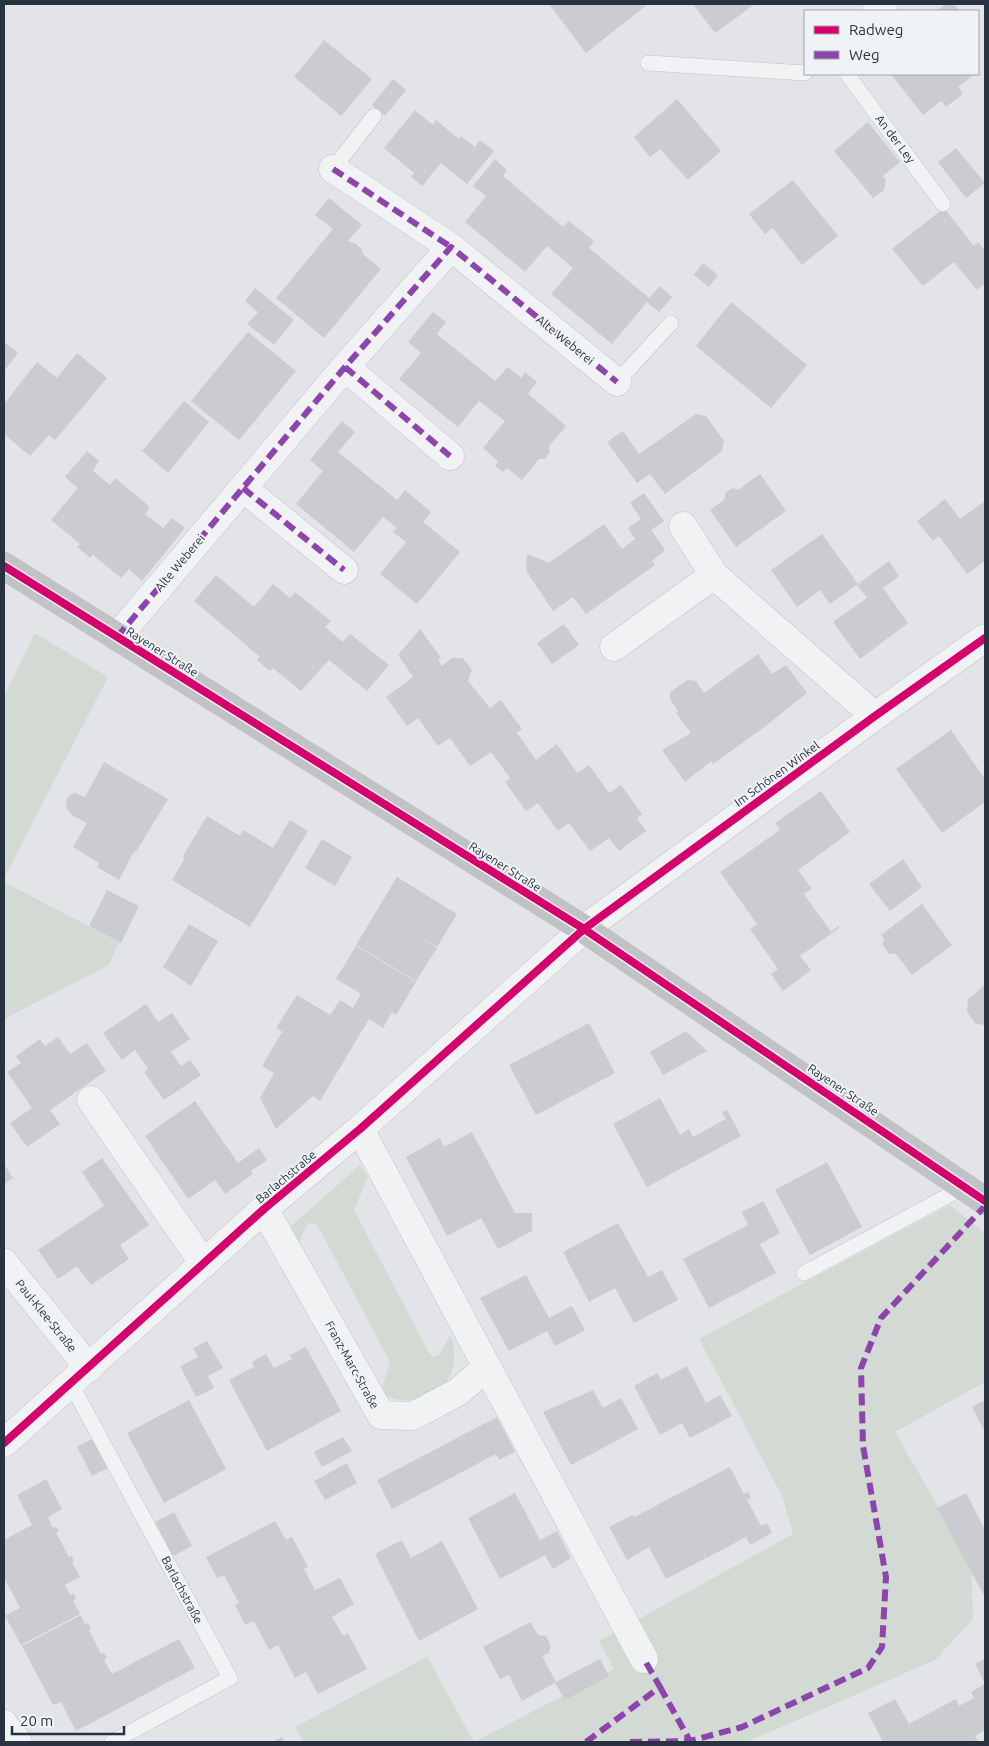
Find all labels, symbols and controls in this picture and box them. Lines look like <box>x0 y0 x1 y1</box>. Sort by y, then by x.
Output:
legend <box>804 10 979 75</box>
text: Radweg <box>849 21 903 38</box>
text: Weg <box>849 46 880 63</box>
street label: An der Ley <box>873 112 918 165</box>
street label: Alte Weberei <box>534 312 597 367</box>
street label: Alte Weberei <box>152 532 207 594</box>
street label: Rayener Straße <box>124 624 201 679</box>
street label: Im Schönen Winkel <box>732 738 822 809</box>
street label: Rayener Straße <box>467 839 544 894</box>
street label: Rayener Straße <box>806 1061 881 1118</box>
street label: Barlachstraße <box>253 1148 318 1206</box>
street label: Paul-Klee-Straße <box>13 1277 80 1355</box>
street label: Franz-Marc-Straße <box>323 1319 382 1411</box>
street label: Barlachstraße <box>159 1554 206 1626</box>
scale bar <box>12 1704 125 1736</box>
text: 20 m <box>20 1712 53 1729</box>

